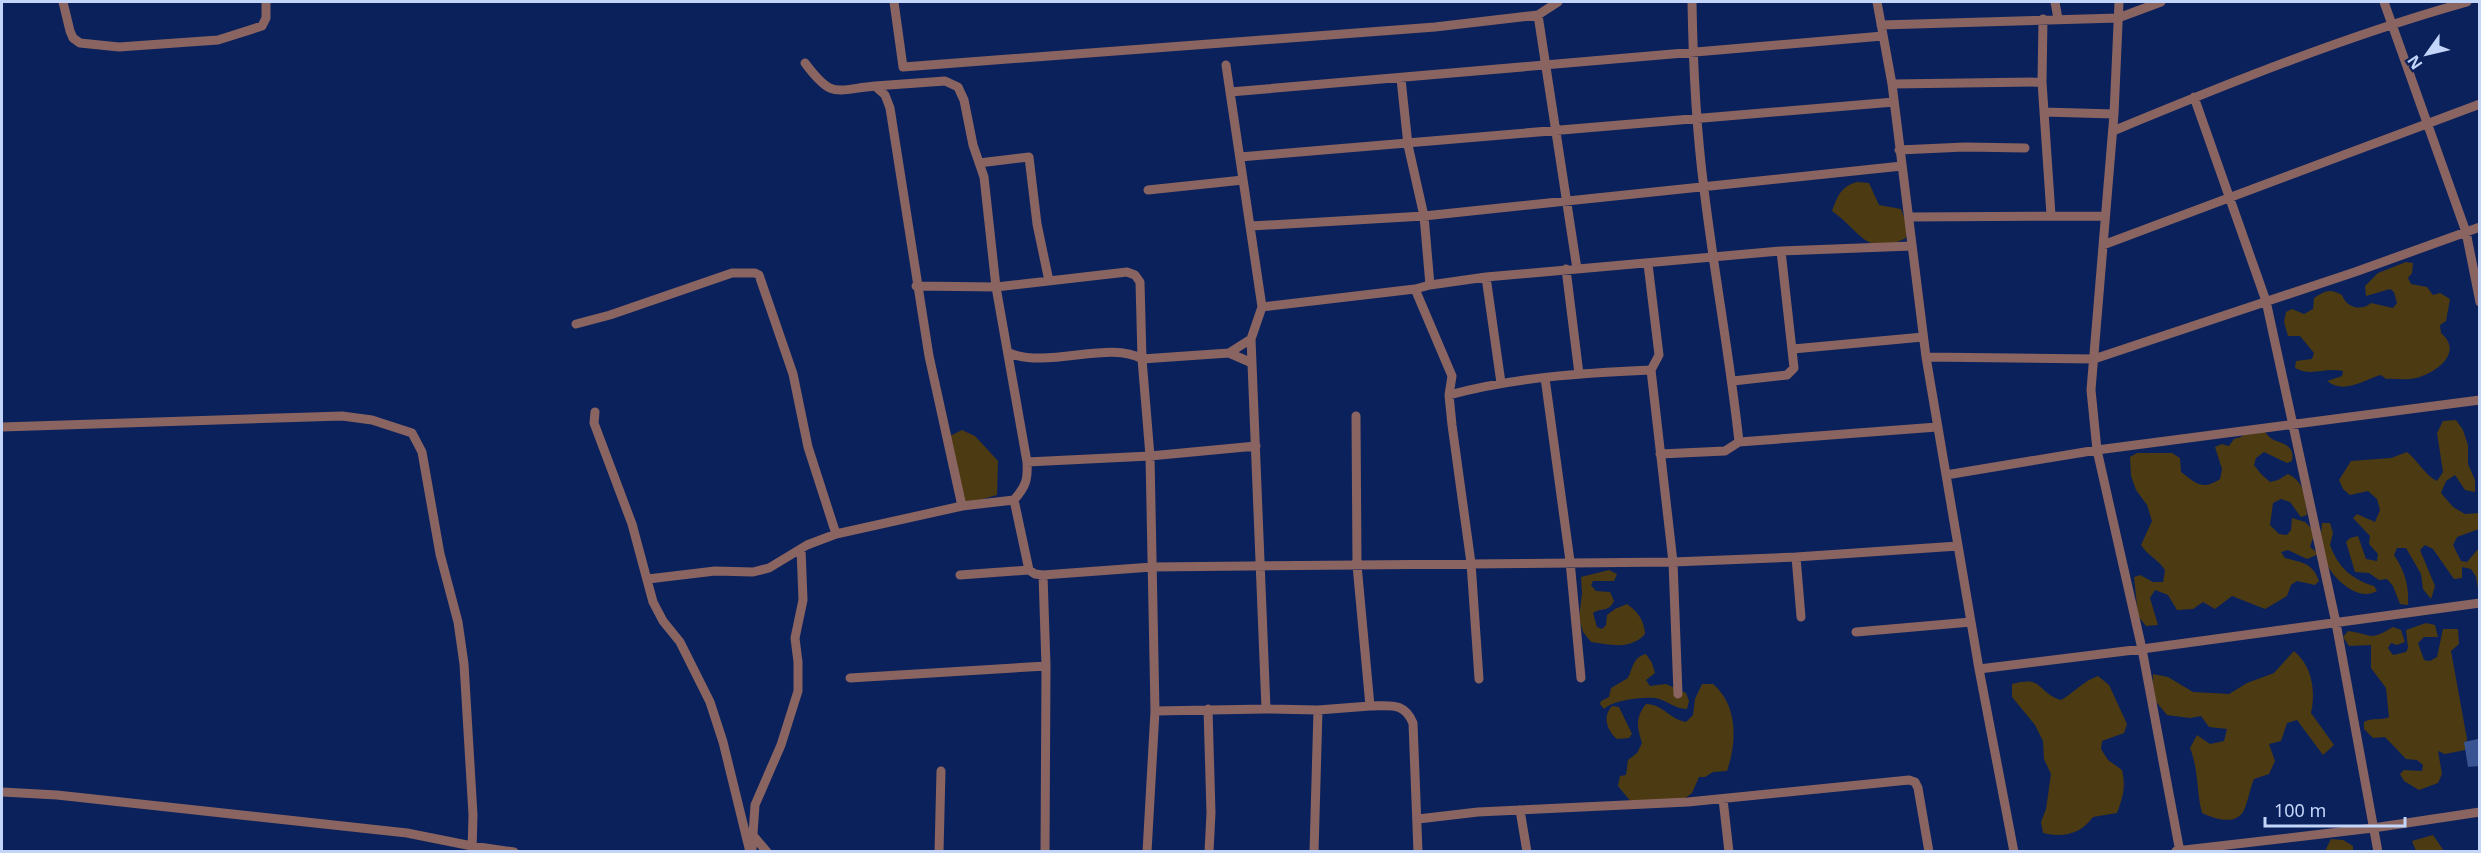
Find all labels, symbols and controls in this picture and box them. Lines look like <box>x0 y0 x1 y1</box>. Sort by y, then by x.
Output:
north arrow <box>2397 24 2457 84</box>
text: N <box>2402 51 2427 74</box>
scale bar <box>2265 790 2404 828</box>
text: 100 m <box>2274 798 2326 822</box>

